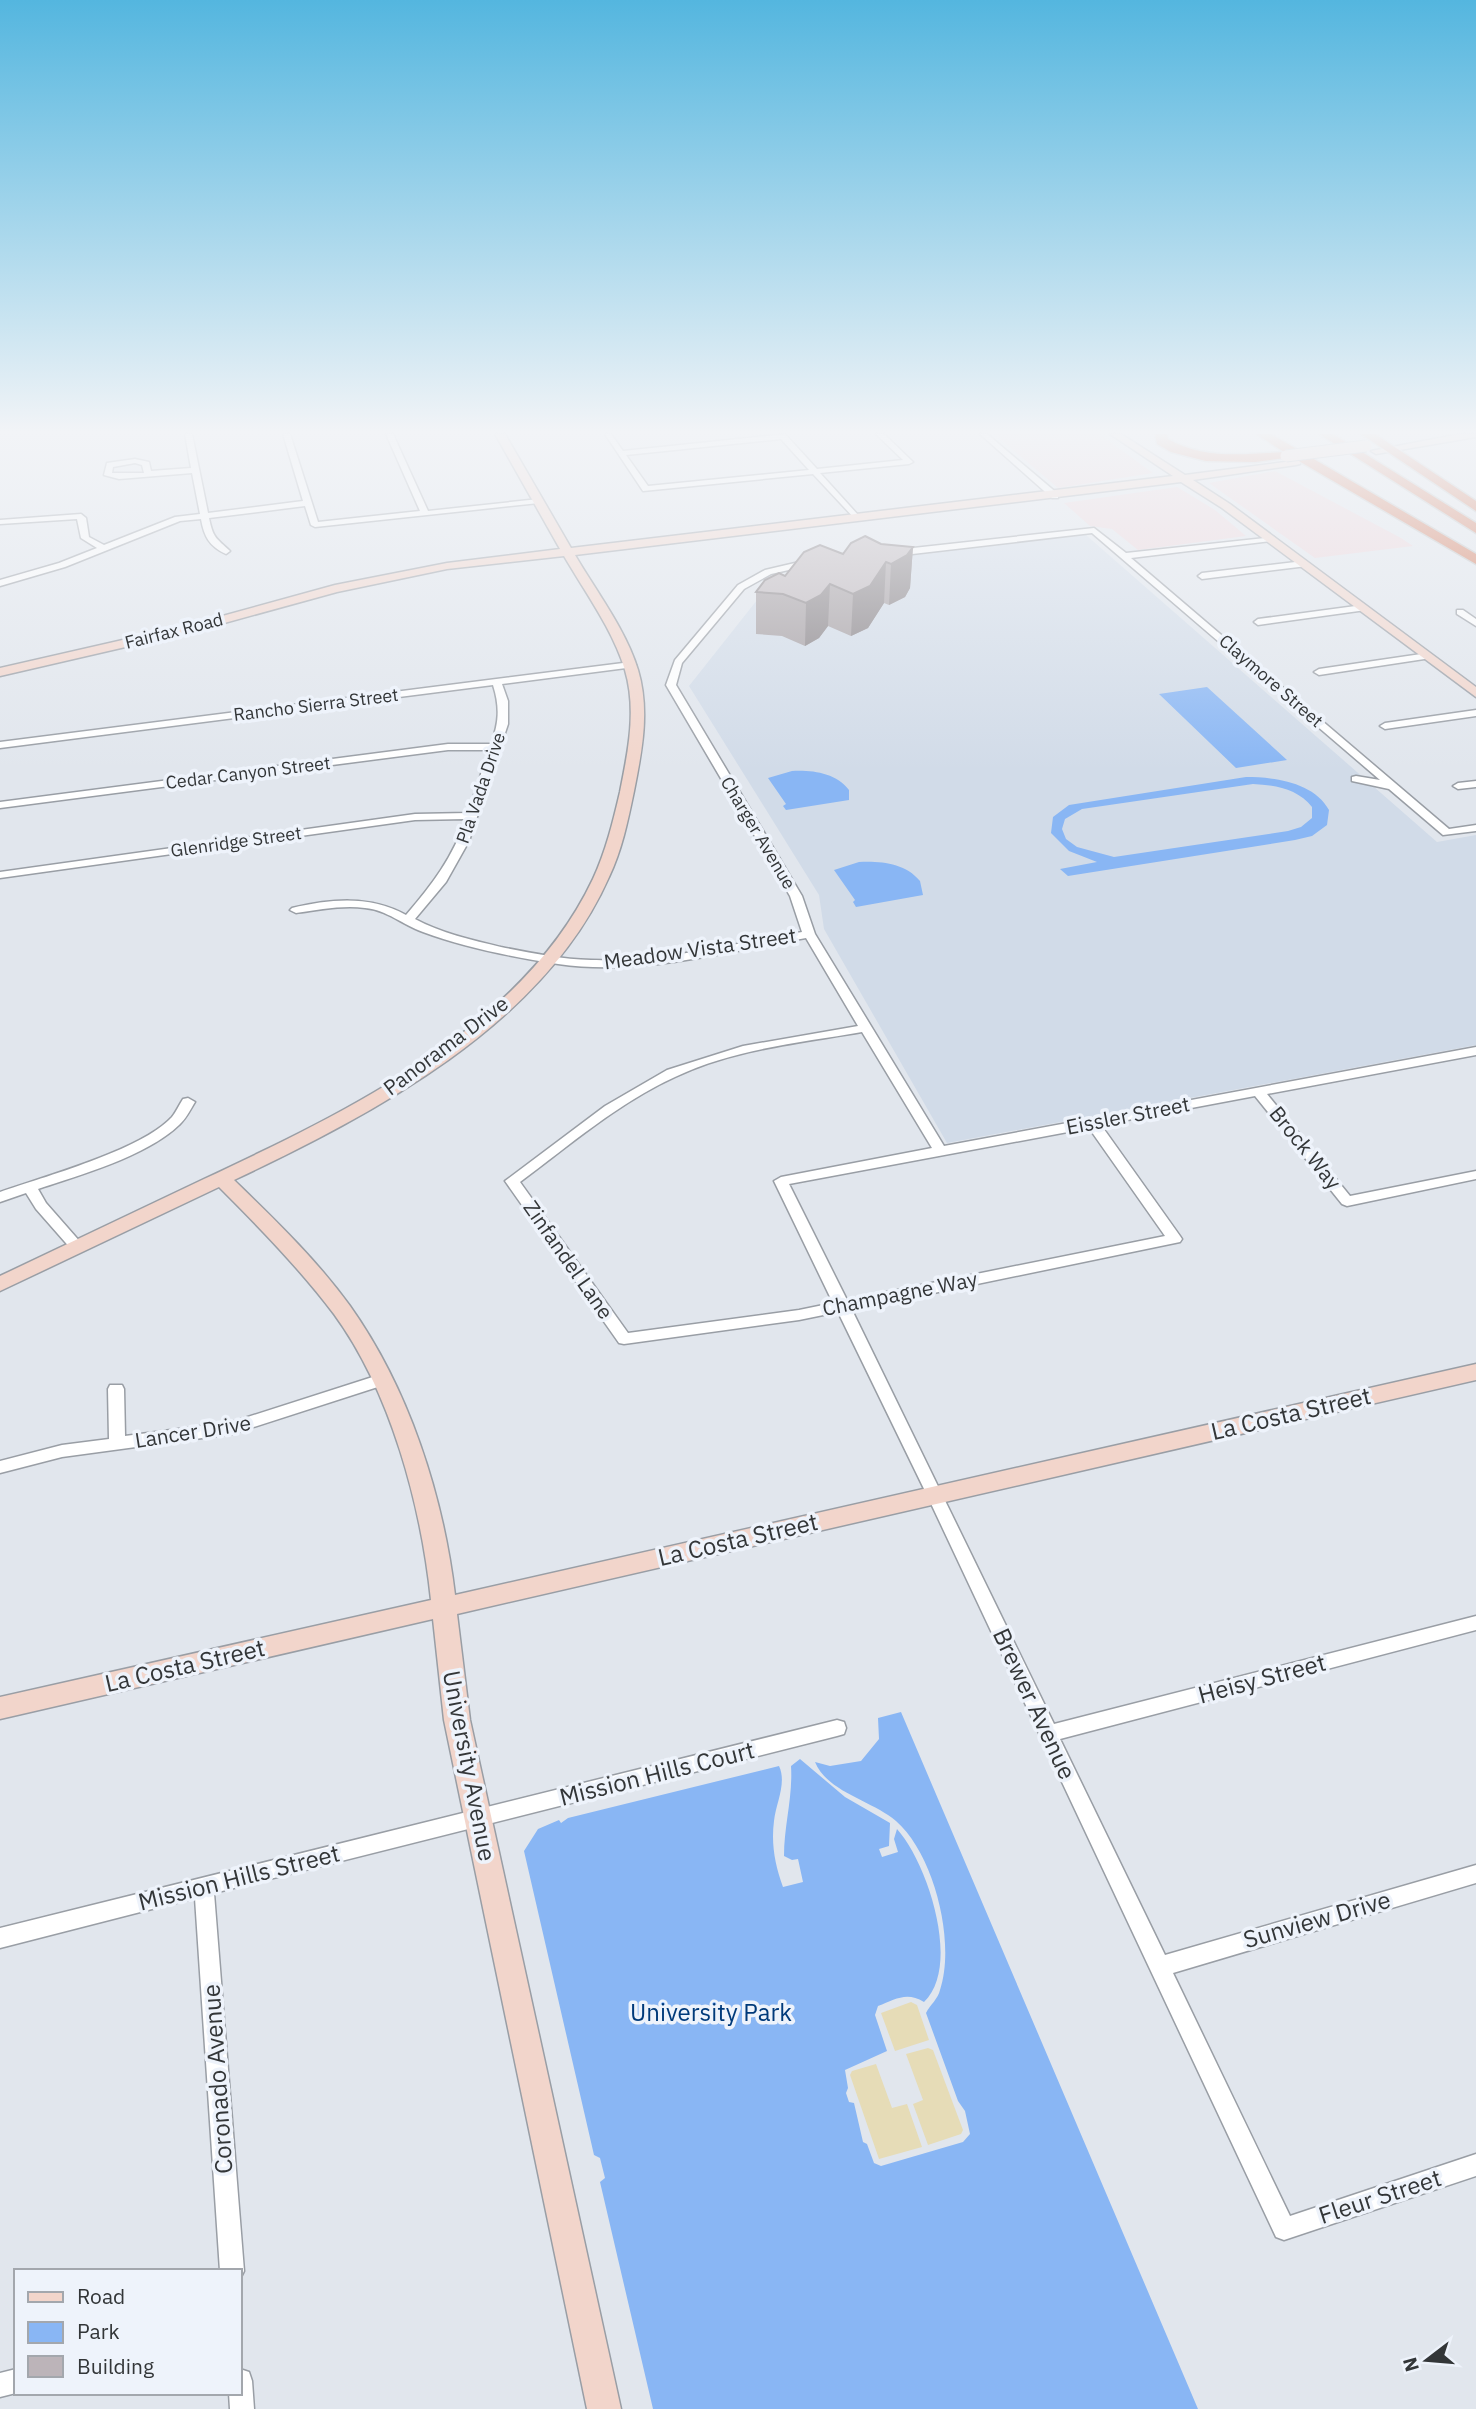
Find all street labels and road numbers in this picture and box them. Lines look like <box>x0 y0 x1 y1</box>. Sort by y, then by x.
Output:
street label: Fairfax Road <box>122 607 225 654</box>
street label: Claymore Street <box>1215 629 1328 732</box>
street label: Rancho Sierra Street <box>232 683 400 726</box>
street label: Pla Vada Drive <box>451 729 510 846</box>
street label: Cedar Canyon Street <box>164 751 332 794</box>
street label: Charger Avenue <box>716 772 801 893</box>
street label: Glenridge Street <box>169 821 303 862</box>
street label: Meadow Vista Street <box>602 921 798 975</box>
street label: Panorama Drive <box>377 989 514 1101</box>
street label: Eissler Street <box>1064 1089 1192 1141</box>
street label: Brock Way <box>1264 1100 1348 1195</box>
street label: Zinfandel Lane <box>518 1195 620 1324</box>
street label: Champagne Way <box>820 1264 980 1322</box>
street label: La Costa Street <box>1208 1379 1374 1447</box>
street label: Lancer Drive <box>133 1408 253 1454</box>
street label: La Costa Street <box>655 1505 821 1573</box>
street label: Brewer Avenue <box>986 1623 1084 1784</box>
street label: La Costa Street <box>102 1631 268 1699</box>
street label: Heisy Street <box>1194 1646 1329 1710</box>
street label: University Avenue <box>436 1668 504 1864</box>
street label: Mission Hills Court <box>556 1733 758 1813</box>
street label: Mission Hills Street <box>135 1837 343 1918</box>
street label: Sunview Drive <box>1239 1883 1394 1955</box>
street label: Coronado Avenue <box>194 1983 240 2175</box>
street label: Fleur Street <box>1314 2161 1445 2231</box>

